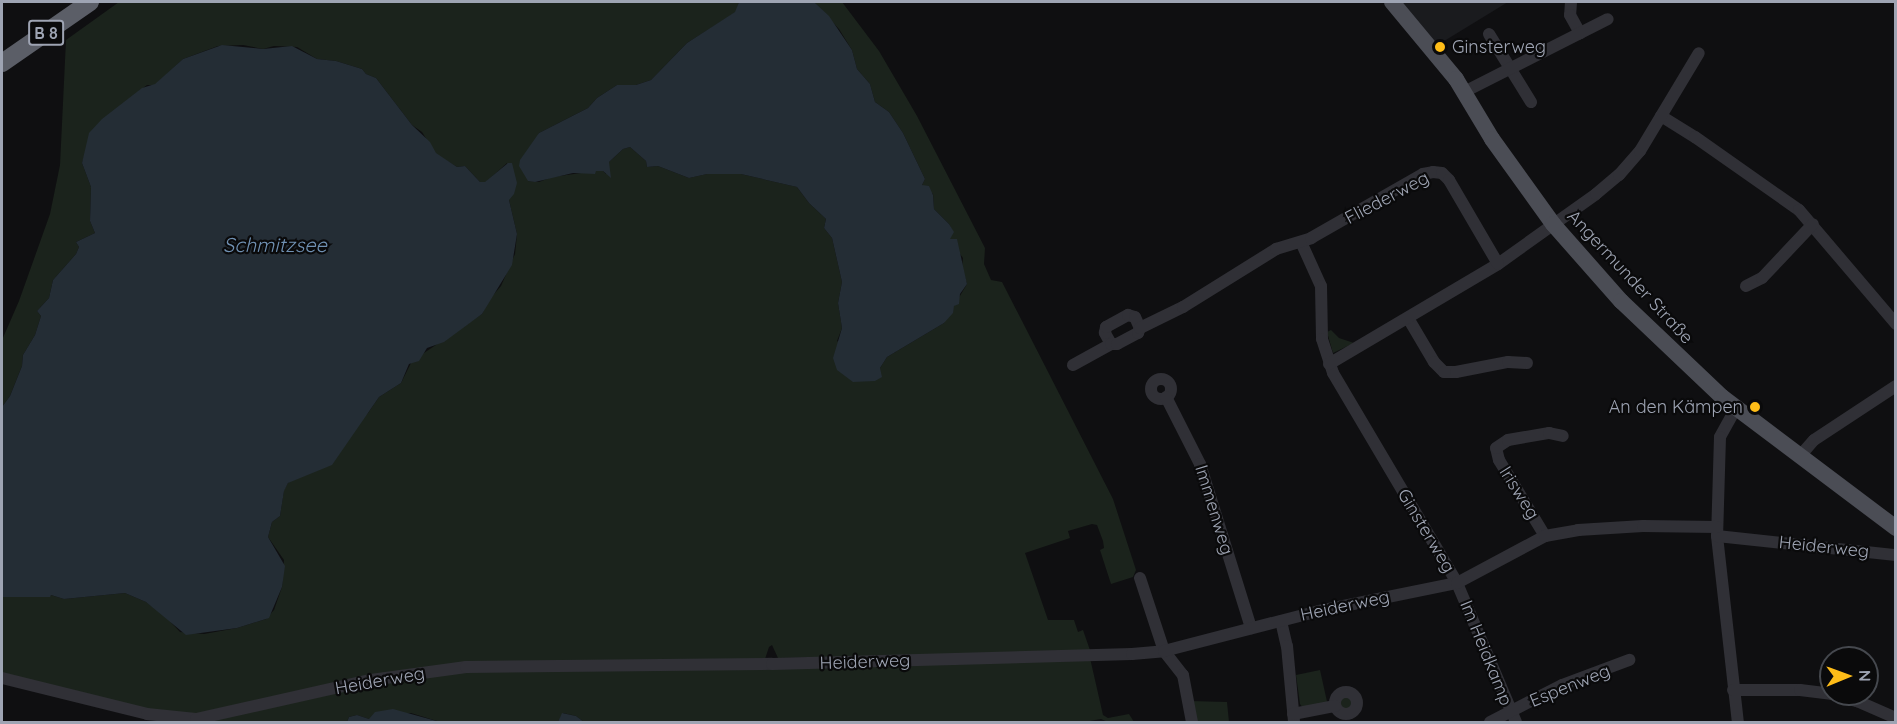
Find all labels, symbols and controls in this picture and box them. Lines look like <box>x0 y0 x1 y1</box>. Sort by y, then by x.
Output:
road number: B 8 <box>28 20 64 46</box>
place label: Ginsterweg <box>1452 36 1546 58</box>
marker: Ginsterweg <box>1433 40 1447 54</box>
street label: Fliederweg <box>1341 167 1433 229</box>
street label: Angermunder Straße <box>1562 206 1698 348</box>
water label: Schmitzsee <box>223 232 327 256</box>
place label: An den Kämpen <box>1609 396 1743 418</box>
marker: An den Kämpen <box>1748 400 1762 414</box>
street label: Immenweg <box>1190 462 1238 558</box>
street label: Irisweg <box>1494 462 1544 524</box>
street label: Ginsterweg <box>1393 485 1459 577</box>
street label: Heiderweg <box>1778 532 1870 562</box>
street label: Heiderweg <box>1298 586 1392 626</box>
street label: Im Heidkamp <box>1455 597 1517 709</box>
north arrow <box>1819 646 1879 706</box>
street label: Heiderweg <box>819 650 911 674</box>
street label: Espenweg <box>1527 660 1613 712</box>
street label: Heiderweg <box>333 662 427 700</box>
text: N <box>1855 670 1875 682</box>

